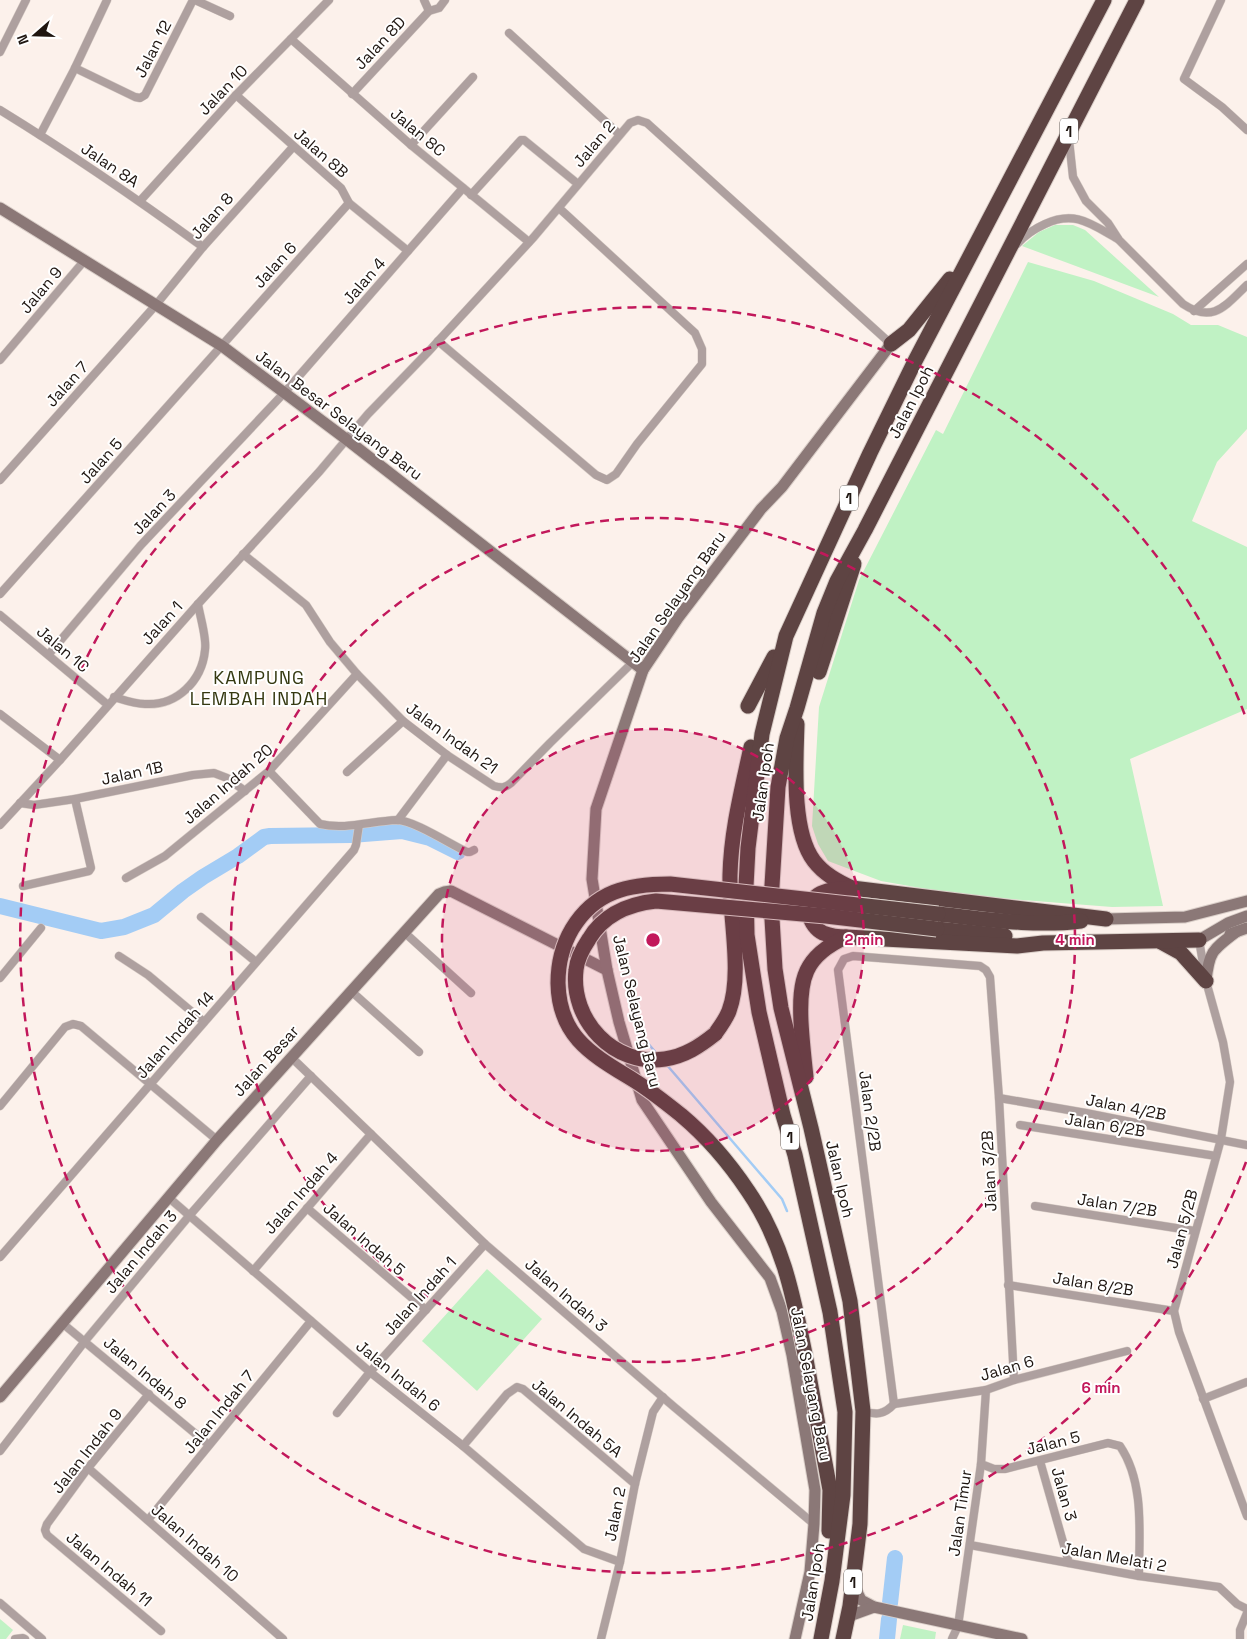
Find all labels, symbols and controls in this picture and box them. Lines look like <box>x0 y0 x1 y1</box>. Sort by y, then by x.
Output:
north arrow <box>10 10 60 60</box>
street label: Jalan 8D <box>350 12 410 74</box>
street label: Jalan 12 <box>130 17 176 81</box>
text: N <box>13 32 33 47</box>
street label: Jalan 10 <box>194 60 252 120</box>
street label: Jalan 8C <box>386 103 450 161</box>
street label: Jalan 2 <box>568 116 620 172</box>
road number: 1 <box>1060 118 1078 144</box>
street label: Jalan 8B <box>289 123 353 183</box>
street label: Jalan 8A <box>77 138 143 192</box>
street label: Jalan 8 <box>186 188 238 244</box>
street label: Jalan 6 <box>249 237 301 293</box>
street label: Jalan 4 <box>338 253 390 309</box>
street label: Jalan 9 <box>15 262 67 318</box>
street label: Jalan Besar Selayang Baru <box>251 345 427 485</box>
street label: Jalan 7 <box>41 357 93 411</box>
street label: Jalan Ipoh <box>884 362 938 442</box>
street label: Jalan 5 <box>75 434 127 488</box>
street label: Jalan 3 <box>128 485 180 539</box>
road number: 1 <box>840 486 858 510</box>
street label: Jalan Selayang Baru <box>624 527 730 667</box>
street label: Jalan 1 <box>137 597 187 649</box>
street label: Jalan 1C <box>32 621 94 677</box>
district label: KAMPUNG LEMBAH INDAH <box>190 666 328 710</box>
street label: Jalan Indah 21 <box>402 698 502 778</box>
street label: Jalan Indah 20 <box>179 739 277 829</box>
street label: Jalan Ipoh <box>747 741 779 823</box>
street label: Jalan 1B <box>99 756 165 790</box>
text: 2 min <box>845 930 883 949</box>
text: 4 min <box>1055 930 1095 949</box>
centre of rings <box>644 931 662 949</box>
street label: Jalan Selayang Baru <box>608 933 666 1089</box>
street label: Jalan Indah 14 <box>131 987 219 1083</box>
street label: Jalan Besar <box>228 1021 304 1101</box>
street label: Jalan 2/2B <box>854 1069 886 1153</box>
street label: Jalan 4/2B <box>1084 1089 1168 1125</box>
street label: Jalan 6/2B <box>1063 1108 1147 1142</box>
road number: 1 <box>781 1124 799 1150</box>
street label: Jalan 3/2B <box>976 1130 1002 1212</box>
street label: Jalan Ipoh <box>821 1138 859 1220</box>
street label: Jalan Indah 4 <box>259 1147 343 1239</box>
street label: Jalan 5/2B <box>1161 1187 1203 1271</box>
street label: Jalan 7/2B <box>1076 1188 1158 1222</box>
street label: Jalan Indah 5 <box>319 1198 409 1280</box>
street label: Jalan Indah 3 <box>100 1206 182 1298</box>
street label: Jalan Indah 1 <box>379 1252 461 1340</box>
street label: Jalan Indah 3 <box>521 1254 611 1336</box>
street label: Jalan 8/2B <box>1051 1267 1135 1301</box>
street label: Jalan Selayang Baru <box>786 1305 836 1463</box>
street label: Jalan Indah 8 <box>99 1332 191 1414</box>
street label: Jalan Indah 6 <box>352 1336 444 1416</box>
street label: Jalan 6 <box>978 1350 1036 1386</box>
street label: Jalan Indah 7 <box>179 1366 259 1458</box>
street label: Jalan Indah 5A <box>527 1374 627 1462</box>
text: 6 min <box>1081 1378 1121 1397</box>
street label: Jalan Indah 9 <box>47 1404 127 1498</box>
street label: Jalan 5 <box>1024 1426 1082 1460</box>
street label: Jalan 3 <box>1046 1465 1082 1523</box>
street label: Jalan Timur <box>944 1468 976 1558</box>
street label: Jalan 2 <box>599 1485 631 1543</box>
street label: Jalan Indah 10 <box>147 1499 243 1587</box>
street label: Jalan Indah 11 <box>62 1527 156 1611</box>
street label: Jalan Melati 2 <box>1060 1537 1168 1577</box>
street label: Jalan Ipoh <box>796 1541 830 1623</box>
road number: 1 <box>844 1570 862 1594</box>

